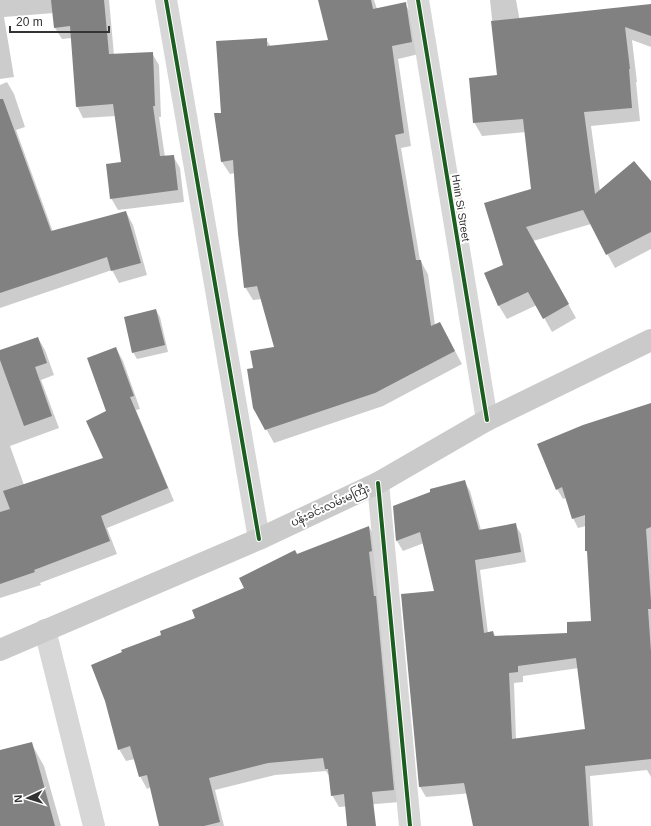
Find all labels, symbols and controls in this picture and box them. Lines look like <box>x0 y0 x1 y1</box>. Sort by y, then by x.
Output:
scale bar <box>10 8 109 34</box>
text: 20 m <box>16 15 43 29</box>
street label: Hnin Si Street <box>450 174 472 242</box>
street label: ပန်းခင်းလမ်းမကြီး <box>288 480 373 531</box>
north arrow <box>8 778 48 818</box>
text: N <box>12 794 24 803</box>

